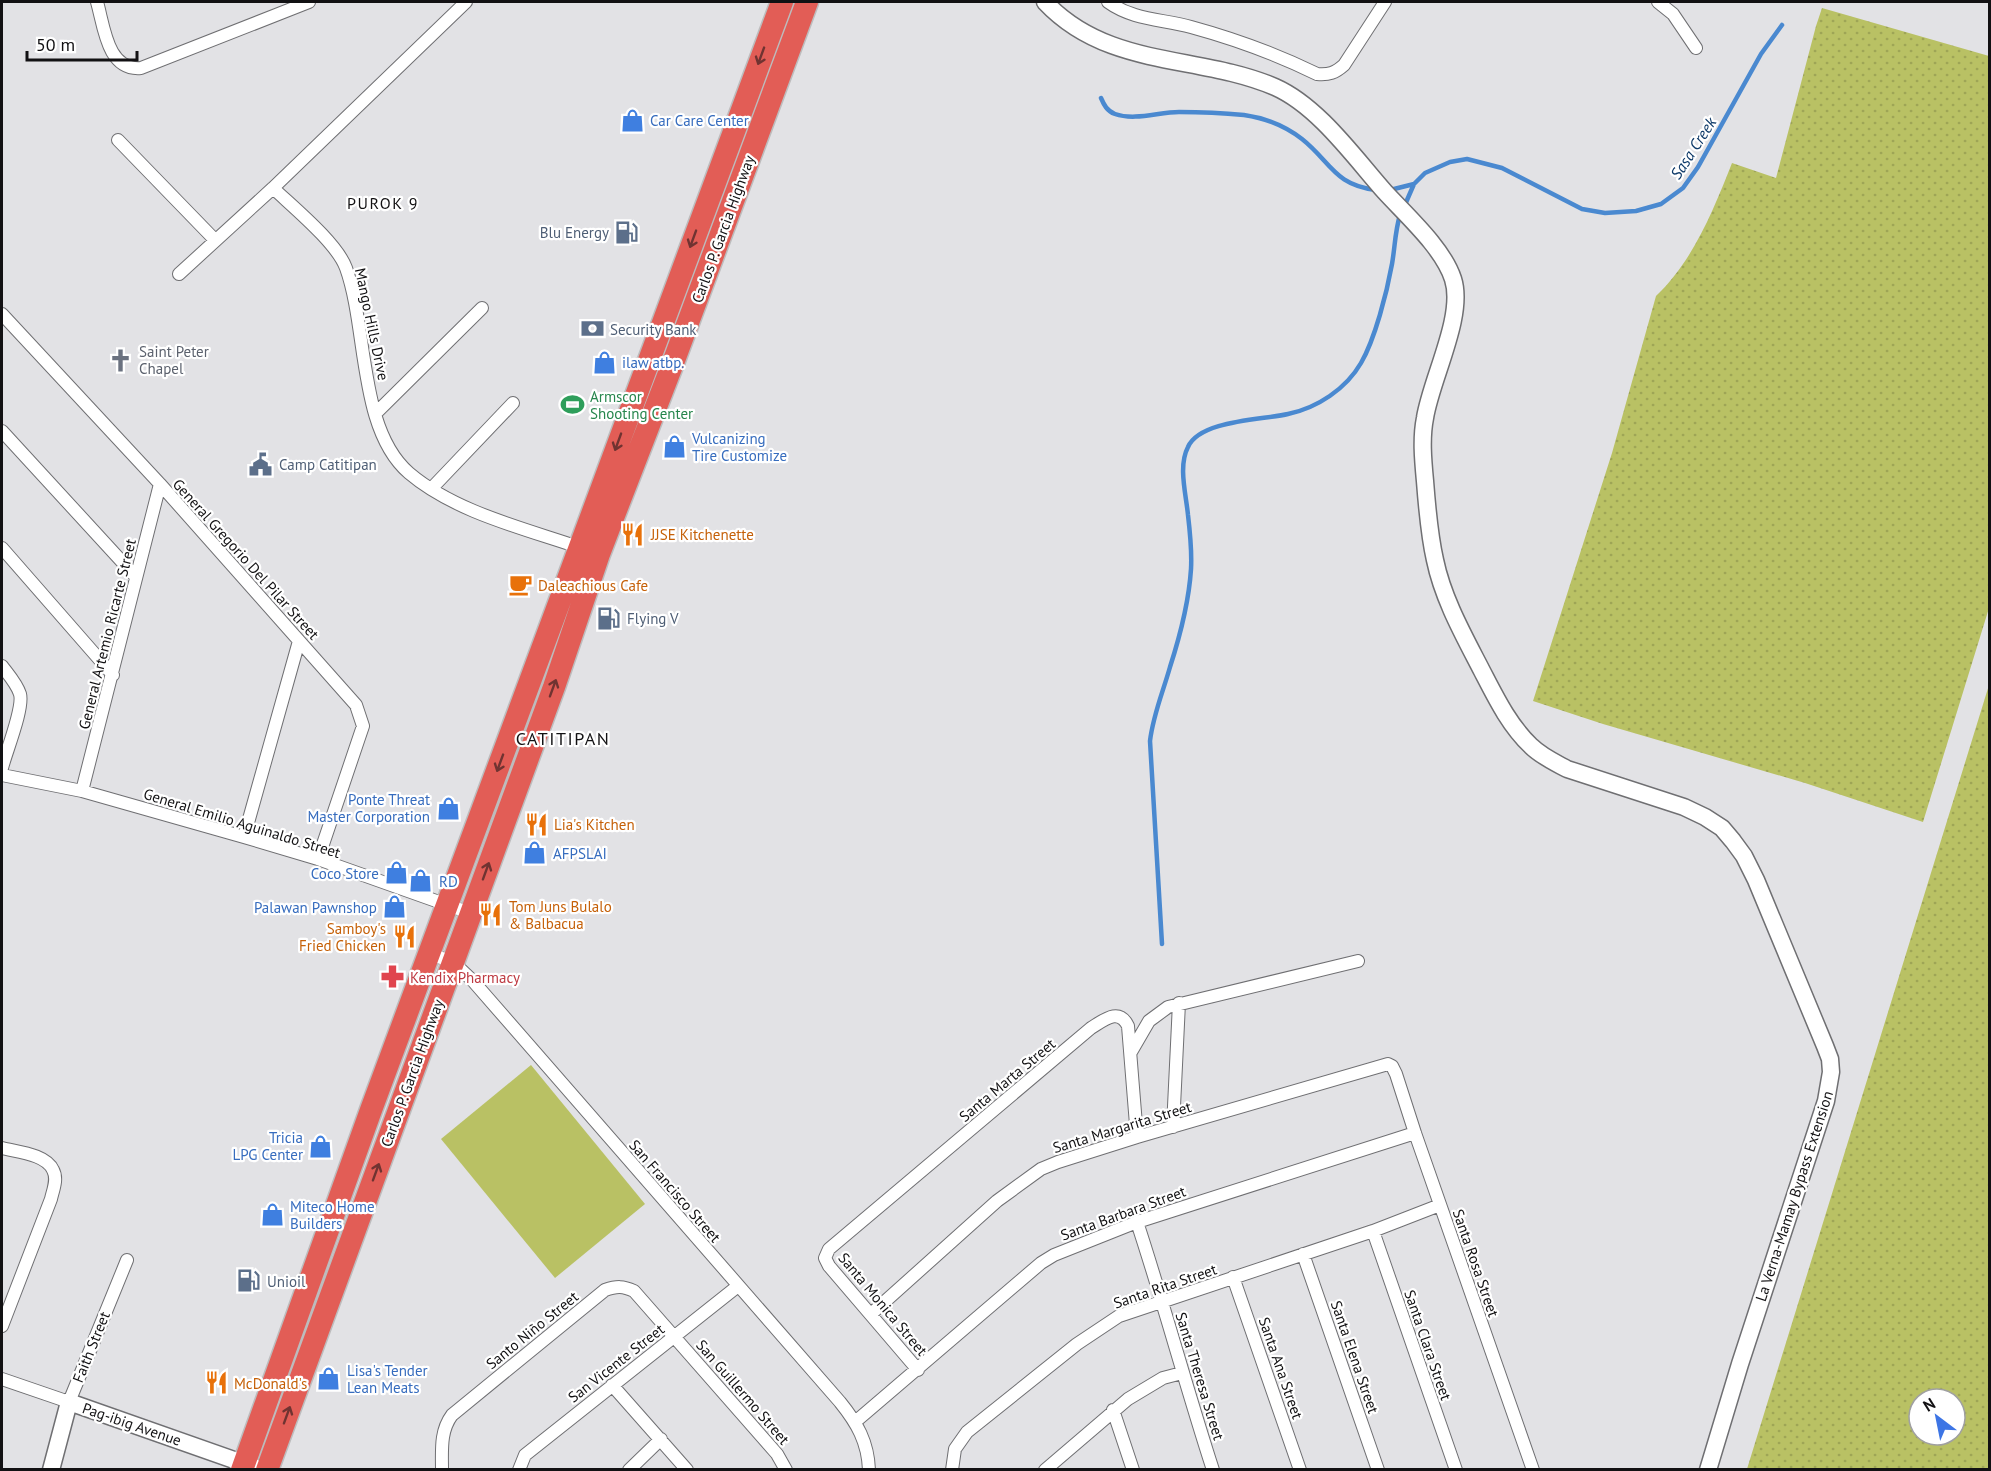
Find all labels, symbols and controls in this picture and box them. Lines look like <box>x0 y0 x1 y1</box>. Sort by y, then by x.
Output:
scale bar <box>27 24 136 62</box>
text: 50 m <box>36 33 75 56</box>
one-way arrow <box>755 46 766 65</box>
shop icon: Car Care Center <box>619 107 645 133</box>
place label: Car Care Center <box>650 111 749 130</box>
water label: Sasa Creek <box>1666 113 1721 183</box>
street label: Carlos P. Garcia Highway <box>687 153 759 305</box>
district label: PUROK 9 <box>347 193 419 213</box>
fuel station icon: Blu Energy <box>614 219 640 245</box>
place label: Blu Energy <box>540 223 609 242</box>
one-way arrow <box>687 229 698 248</box>
street label: Mango Hills Drive <box>351 266 393 382</box>
bank icon: Security Bank <box>579 316 605 342</box>
place label: Security Bank <box>610 320 697 339</box>
place label: Saint Peter Chapel <box>139 342 209 378</box>
church icon: Saint Peter Chapel <box>108 347 134 373</box>
shop icon: ilaw atbp. <box>591 349 617 375</box>
place label: ilaw atbp. <box>622 353 684 372</box>
place label: Armscor Shooting Center <box>590 387 693 423</box>
sports icon: Armscor Shooting Center <box>559 392 585 418</box>
place label: Vulcanizing Tire Customize <box>691 429 787 465</box>
one-way arrow <box>612 432 623 451</box>
shop icon: Vulcanizing Tire Customize <box>661 434 687 460</box>
public building icon: Camp Catitipan <box>248 451 274 477</box>
place label: Camp Catitipan <box>279 455 377 474</box>
street label: General Gregorio Del Pilar Street <box>169 475 323 643</box>
restaurant icon: JJSE Kitchenette <box>620 521 646 547</box>
place label: JJSE Kitchenette <box>650 525 754 544</box>
street label: General Artemio Ricarte Street <box>74 537 140 731</box>
cafe icon: Daleachious Cafe <box>507 572 533 598</box>
place label: Daleachious Cafe <box>538 576 648 595</box>
fuel station icon: Flying V <box>596 605 622 631</box>
place label: Flying V <box>627 609 679 628</box>
one-way arrow <box>549 679 560 698</box>
district label: CATITIPAN <box>516 727 610 750</box>
one-way arrow <box>494 753 505 771</box>
street label: General Emilio Aguinaldo Street <box>141 784 343 862</box>
place label: Ponte Threat Master Corporation <box>308 790 430 826</box>
shop icon: Ponte Threat Master Corporation <box>435 795 461 821</box>
restaurant icon: Lia's Kitchen <box>523 811 549 837</box>
place label: Lia's Kitchen <box>554 815 635 834</box>
shop icon: AFPSLAI <box>522 840 548 866</box>
place label: AFPSLAI <box>553 844 607 863</box>
shop icon: Coco Store <box>384 860 410 886</box>
one-way arrow <box>482 862 493 881</box>
place label: Coco Store <box>311 864 379 883</box>
shop icon: RD <box>408 868 434 894</box>
place label: RD <box>439 872 458 891</box>
shop icon: Palawan Pawnshop <box>382 894 408 920</box>
place label: Tom Juns Bulalo & Balbacua <box>509 897 612 933</box>
place label: Palawan Pawnshop <box>254 898 377 917</box>
restaurant icon: Tom Juns Bulalo & Balbacua <box>478 902 504 928</box>
place label: Samboy's Fried Chicken <box>299 919 386 955</box>
restaurant icon: Samboy's Fried Chicken <box>391 924 417 950</box>
pharmacy icon: Kendix Pharmacy <box>379 964 405 990</box>
place label: Kendix Pharmacy <box>410 968 520 987</box>
street label: Carlos P. Garcia Highway <box>376 997 448 1149</box>
street label: Santa Marta Street <box>955 1034 1059 1126</box>
street label: La Verna-Mamay Bypass Extension <box>1751 1088 1837 1304</box>
street label: Santa Margarita Street <box>1050 1097 1194 1157</box>
place label: Tricia LPG Center <box>232 1128 303 1164</box>
shop icon: Tricia LPG Center <box>308 1133 334 1159</box>
street label: San Francisco Street <box>625 1136 725 1246</box>
one-way arrow <box>371 1164 382 1182</box>
street label: Santa Barbara Street <box>1058 1182 1188 1244</box>
place label: Miteco Home Builders <box>290 1197 375 1233</box>
shop icon: Miteco Home Builders <box>259 1202 285 1228</box>
street label: Santa Rosa Street <box>1449 1207 1503 1319</box>
street label: Santa Monica Street <box>834 1249 932 1359</box>
street label: Santa Rita Street <box>1111 1259 1219 1313</box>
fuel station icon: Unioil <box>236 1268 262 1294</box>
place label: Unioil <box>267 1272 306 1291</box>
street label: Santo Niño Street <box>482 1287 582 1373</box>
street label: Santa Clara Street <box>1400 1287 1456 1403</box>
street label: Santa Elena Street <box>1327 1298 1383 1416</box>
street label: Faith Street <box>68 1309 114 1385</box>
street label: Santa Theresa Street <box>1172 1310 1228 1442</box>
street label: Santa Ana Street <box>1255 1315 1307 1421</box>
street label: San Vicente Street <box>564 1320 668 1406</box>
street label: San Guillermo Street <box>692 1336 794 1448</box>
place label: Lisa's Tender Lean Meats <box>347 1361 428 1397</box>
shop icon: Lisa's Tender Lean Meats <box>316 1366 342 1392</box>
restaurant icon: McDonald's <box>203 1370 229 1396</box>
place label: McDonald's <box>234 1374 307 1393</box>
north arrow <box>1907 1387 1967 1447</box>
text: N <box>1919 1393 1939 1416</box>
street label: Pag-ibig Avenue <box>80 1398 184 1450</box>
one-way arrow <box>282 1406 293 1425</box>

